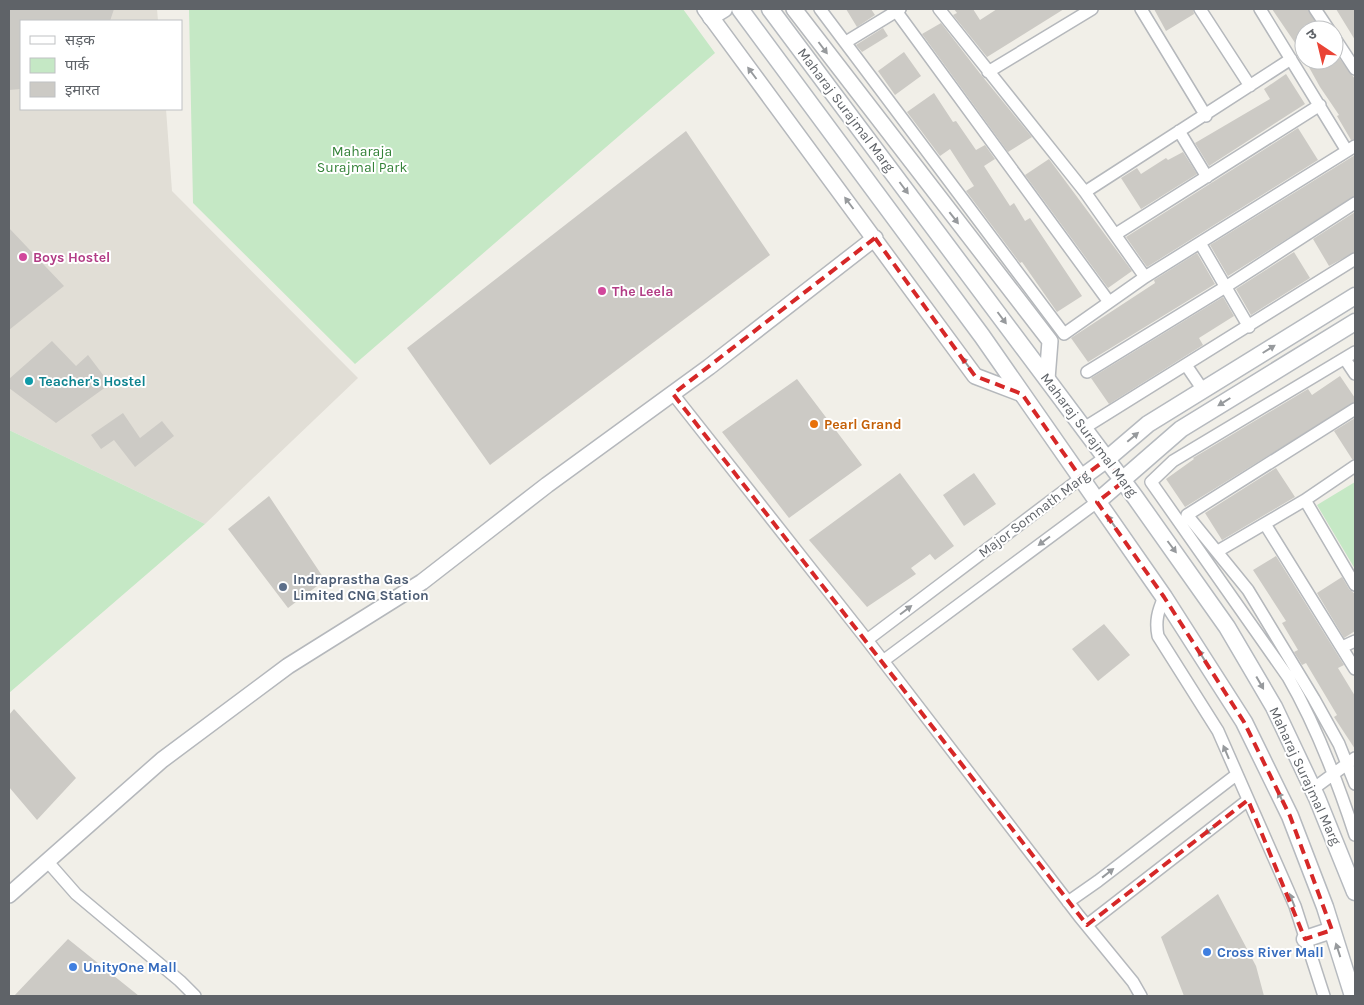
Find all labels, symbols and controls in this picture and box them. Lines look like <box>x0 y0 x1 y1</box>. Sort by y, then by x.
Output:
legend <box>20 20 182 110</box>
north arrow <box>1294 20 1344 70</box>
text: उ <box>1304 25 1321 44</box>
text: सड़क <box>65 31 95 49</box>
one-way arrow <box>818 41 828 55</box>
street label: Maharaj Surajmal Marg <box>794 45 898 175</box>
text: पार्क <box>65 56 89 74</box>
one-way arrow <box>747 66 757 80</box>
text: इमारत <box>65 81 100 99</box>
park label: Maharaja Surajmal Park <box>317 143 407 176</box>
one-way arrow <box>899 181 910 194</box>
one-way arrow <box>844 196 854 210</box>
one-way arrow <box>949 211 960 224</box>
place label: Boys Hostel <box>33 249 110 266</box>
marker: Boys Hostel <box>17 251 29 263</box>
place label: The Leela <box>612 283 673 300</box>
marker: The Leela <box>596 285 608 297</box>
one-way arrow <box>997 311 1007 325</box>
one-way arrow <box>1263 344 1276 354</box>
one-way arrow <box>960 357 971 370</box>
street label: Maharaj Surajmal Marg <box>1037 370 1141 500</box>
place label: Teacher's Hostel <box>39 373 146 390</box>
marker: Teacher's Hostel <box>23 375 35 387</box>
one-way arrow <box>1218 398 1231 407</box>
place label: Pearl Grand <box>824 416 902 433</box>
marker: Pearl Grand <box>808 418 820 430</box>
one-way arrow <box>1126 431 1139 442</box>
street label: Major Somnath Marg <box>975 467 1093 561</box>
one-way arrow <box>1106 515 1116 528</box>
one-way arrow <box>1038 536 1051 547</box>
one-way arrow <box>1166 540 1177 553</box>
place label: Indraprastha Gas Limited CNG Station <box>293 571 429 604</box>
marker: Indraprastha Gas Limited CNG Station <box>277 581 289 593</box>
one-way arrow <box>899 605 912 616</box>
one-way arrow <box>1197 650 1206 663</box>
one-way arrow <box>1256 676 1265 689</box>
street label: Maharaj Surajmal Marg <box>1265 704 1345 848</box>
one-way arrow <box>1222 745 1230 759</box>
one-way arrow <box>1277 791 1285 805</box>
one-way arrow <box>1204 824 1217 835</box>
one-way arrow <box>1101 868 1114 879</box>
one-way arrow <box>1288 892 1296 907</box>
one-way arrow <box>1334 942 1341 957</box>
place label: Cross River Mall <box>1217 944 1324 961</box>
marker: Cross River Mall <box>1201 946 1213 958</box>
place label: UnityOne Mall <box>83 959 177 976</box>
marker: UnityOne Mall <box>67 961 79 973</box>

